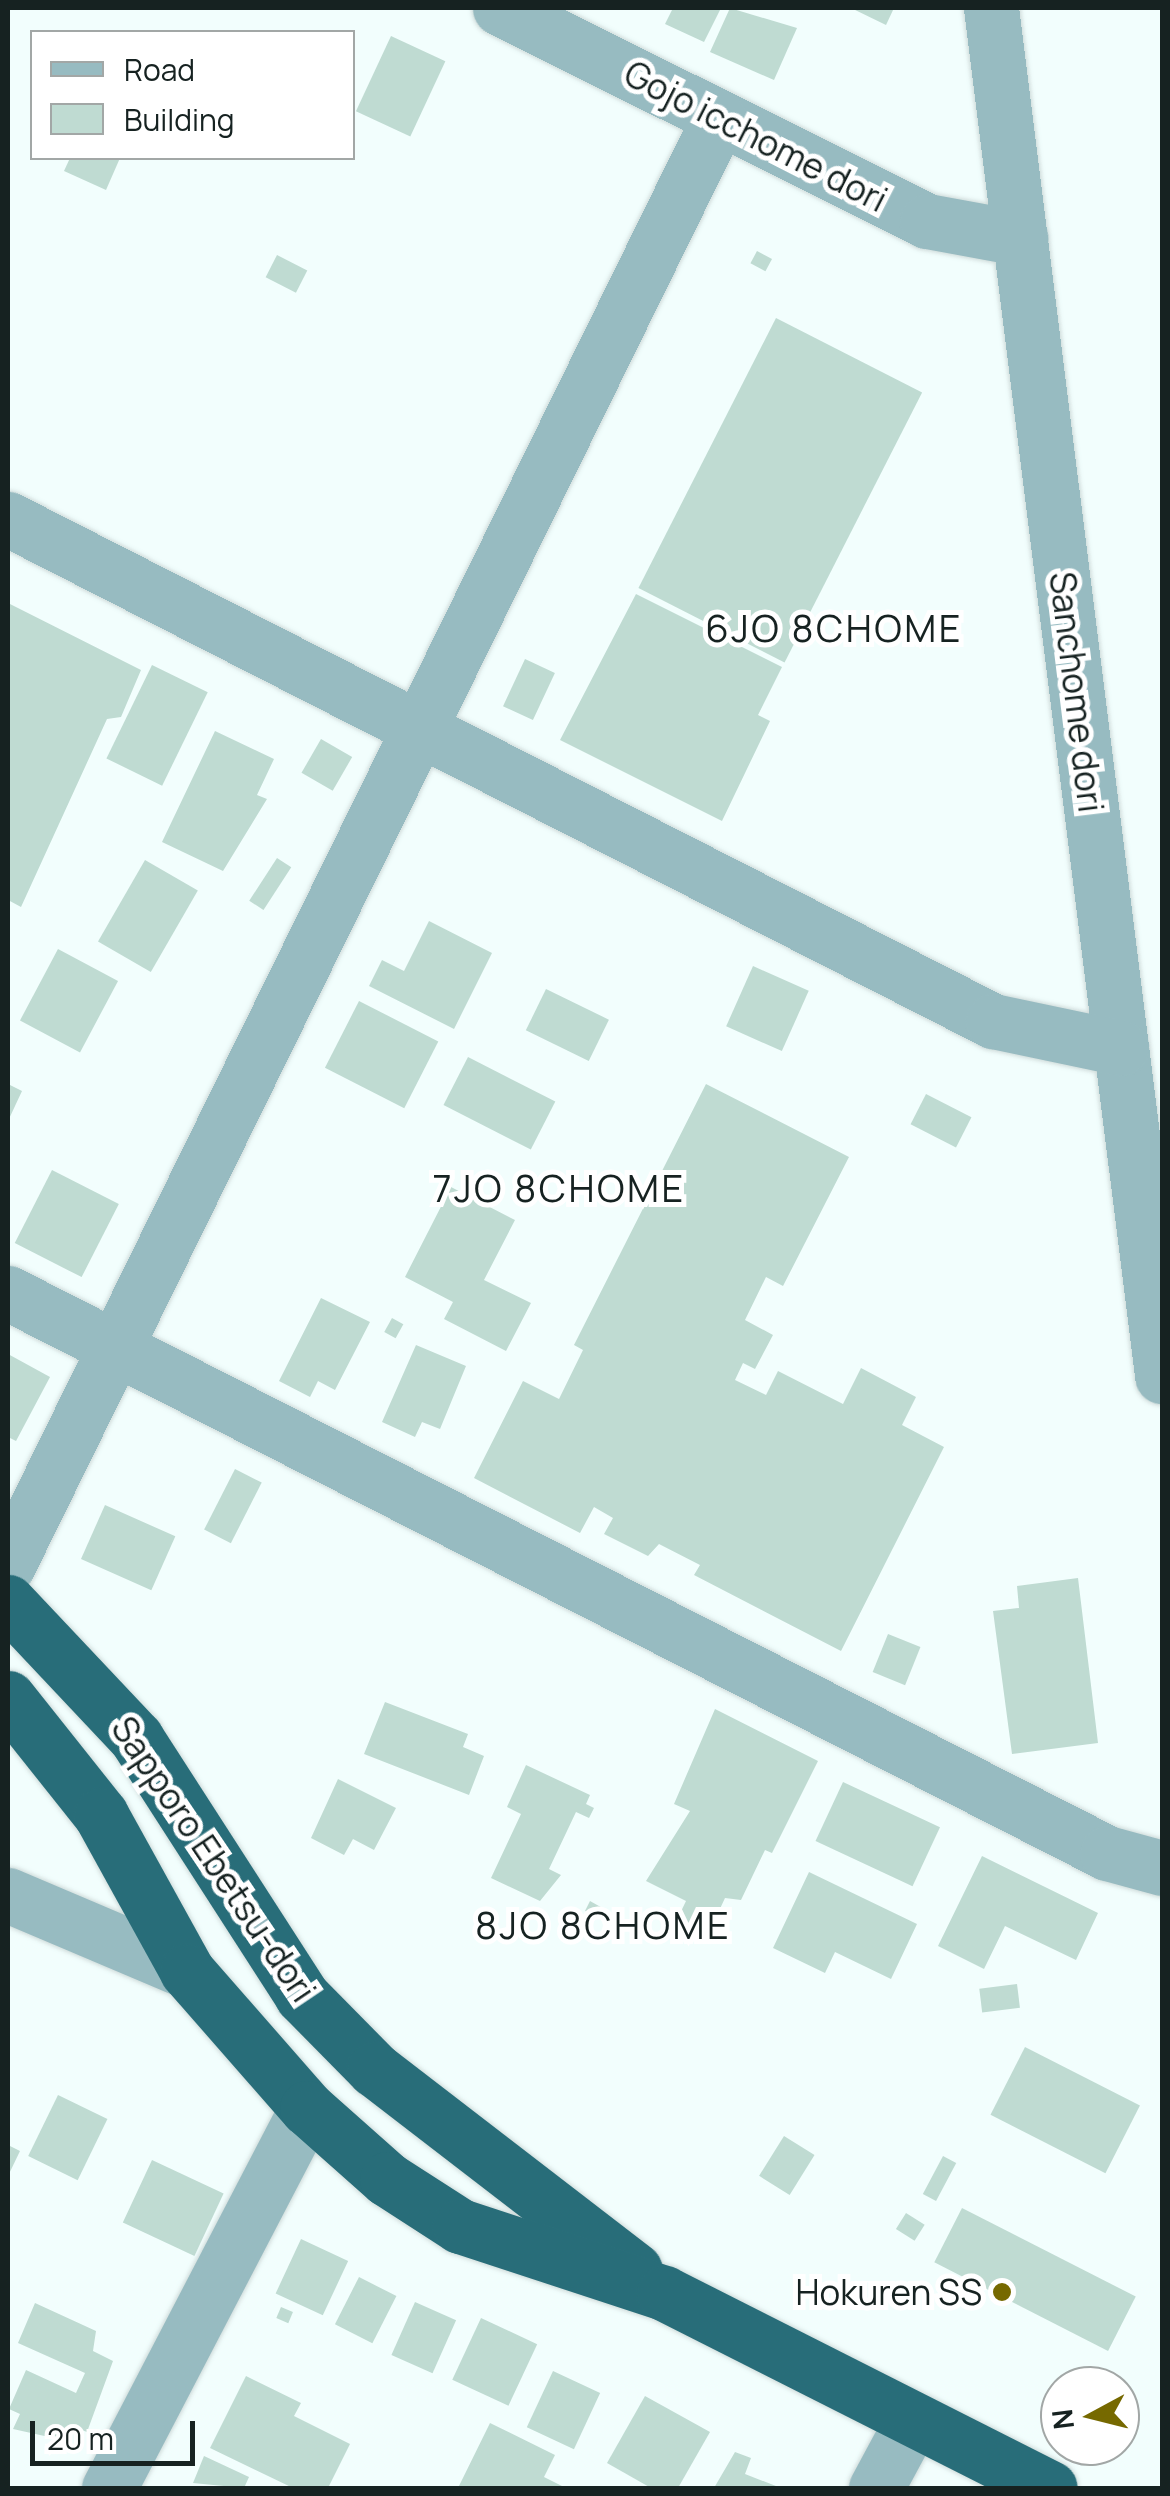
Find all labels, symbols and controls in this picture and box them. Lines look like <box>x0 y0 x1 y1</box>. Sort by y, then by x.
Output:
legend <box>30 30 355 160</box>
text: Road <box>124 49 195 90</box>
street label: Gojo icchome dori <box>618 52 894 220</box>
text: Building <box>124 99 235 140</box>
street label: Sanchome dori <box>1041 569 1113 815</box>
district label: 6JO 8CHOME <box>705 605 963 651</box>
district label: 7JO 8CHOME <box>432 1165 686 1211</box>
street label: Sapporo Ebetsu-dori <box>103 1709 325 2009</box>
district label: 8JO 8CHOME <box>475 1902 731 1948</box>
place label: Hokuren SS <box>796 2271 982 2313</box>
marker: Hokuren SS <box>991 2281 1013 2303</box>
north arrow <box>1040 2366 1140 2466</box>
scale bar <box>35 2401 200 2463</box>
text: N <box>1042 2407 1082 2432</box>
text: 20 m <box>47 2418 114 2459</box>

